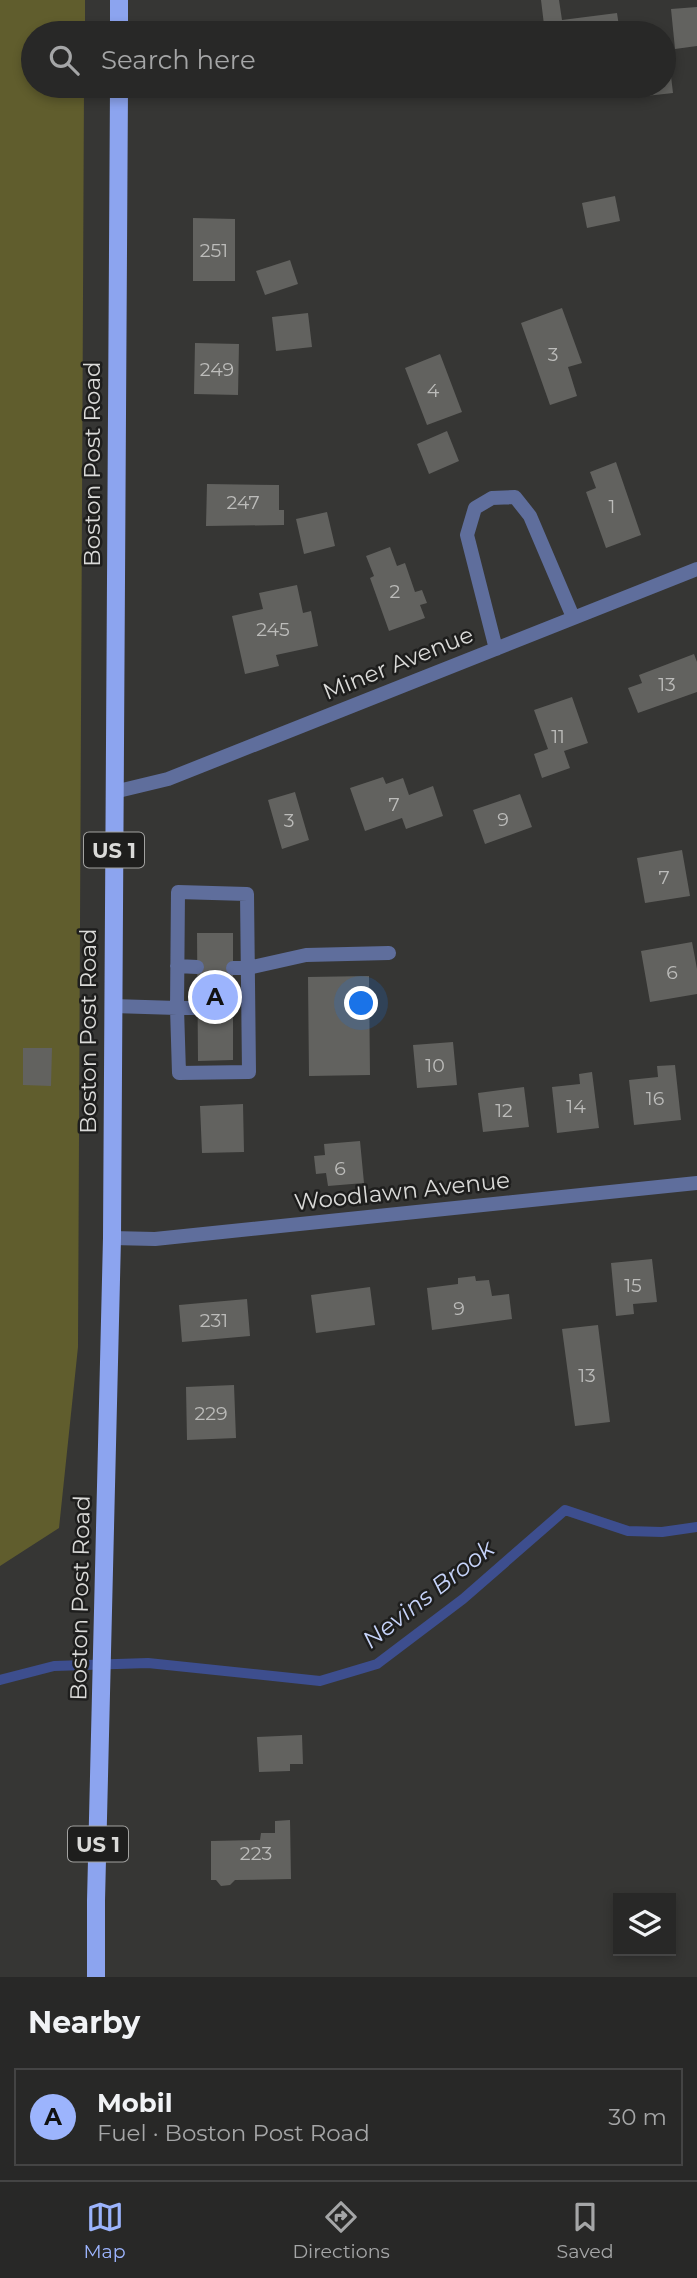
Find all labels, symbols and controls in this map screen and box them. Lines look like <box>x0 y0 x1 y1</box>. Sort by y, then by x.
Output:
search box <box>21 21 676 98</box>
icon: search <box>45 41 83 79</box>
text: Search here <box>101 44 256 76</box>
house number: 251 <box>200 239 228 262</box>
house number: 3 <box>548 343 558 366</box>
house number: 249 <box>200 358 234 381</box>
street label: Boston Post Road <box>78 361 106 567</box>
house number: 4 <box>427 379 440 402</box>
house number: 247 <box>226 491 260 514</box>
house number: 1 <box>609 495 615 518</box>
house number: 2 <box>390 580 401 603</box>
house number: 245 <box>256 618 290 641</box>
street label: Miner Avenue <box>319 620 477 706</box>
house number: 13 <box>658 673 676 696</box>
house number: 11 <box>551 725 565 748</box>
house number: 7 <box>388 793 400 816</box>
house number: 9 <box>497 808 509 831</box>
house number: 3 <box>284 809 294 832</box>
road number: US 1 <box>84 832 144 868</box>
house number: 7 <box>658 866 670 889</box>
street label: Boston Post Road <box>74 928 102 1134</box>
house number: 6 <box>666 961 678 984</box>
pin: A <box>192 971 238 1023</box>
your location <box>344 986 378 1020</box>
house number: 10 <box>425 1054 445 1077</box>
house number: 16 <box>646 1087 664 1110</box>
house number: 14 <box>566 1095 586 1118</box>
house number: 12 <box>495 1099 513 1122</box>
house number: 6 <box>334 1157 346 1180</box>
street label: Woodlawn Avenue <box>293 1166 511 1216</box>
house number: 15 <box>624 1274 642 1297</box>
house number: 9 <box>453 1297 465 1320</box>
house number: 231 <box>200 1309 228 1332</box>
house number: 13 <box>578 1364 596 1387</box>
house number: 229 <box>194 1402 228 1425</box>
street label: Boston Post Road <box>64 1495 96 1701</box>
water label: Nevins Brook <box>356 1532 501 1654</box>
road number: US 1 <box>68 1826 128 1862</box>
house number: 223 <box>240 1842 272 1865</box>
map controls <box>613 1893 676 1956</box>
button: layers <box>613 1893 676 1956</box>
text: Nearby <box>28 2004 140 2041</box>
text: Mobil <box>97 2087 172 2119</box>
text: A <box>44 2103 62 2131</box>
text: 30 m <box>608 2103 667 2131</box>
text: Fuel · Boston Post Road <box>97 2119 370 2147</box>
tab: Map <box>83 2198 126 2263</box>
tab: Directions <box>292 2198 390 2263</box>
tab: Saved <box>557 2198 614 2263</box>

